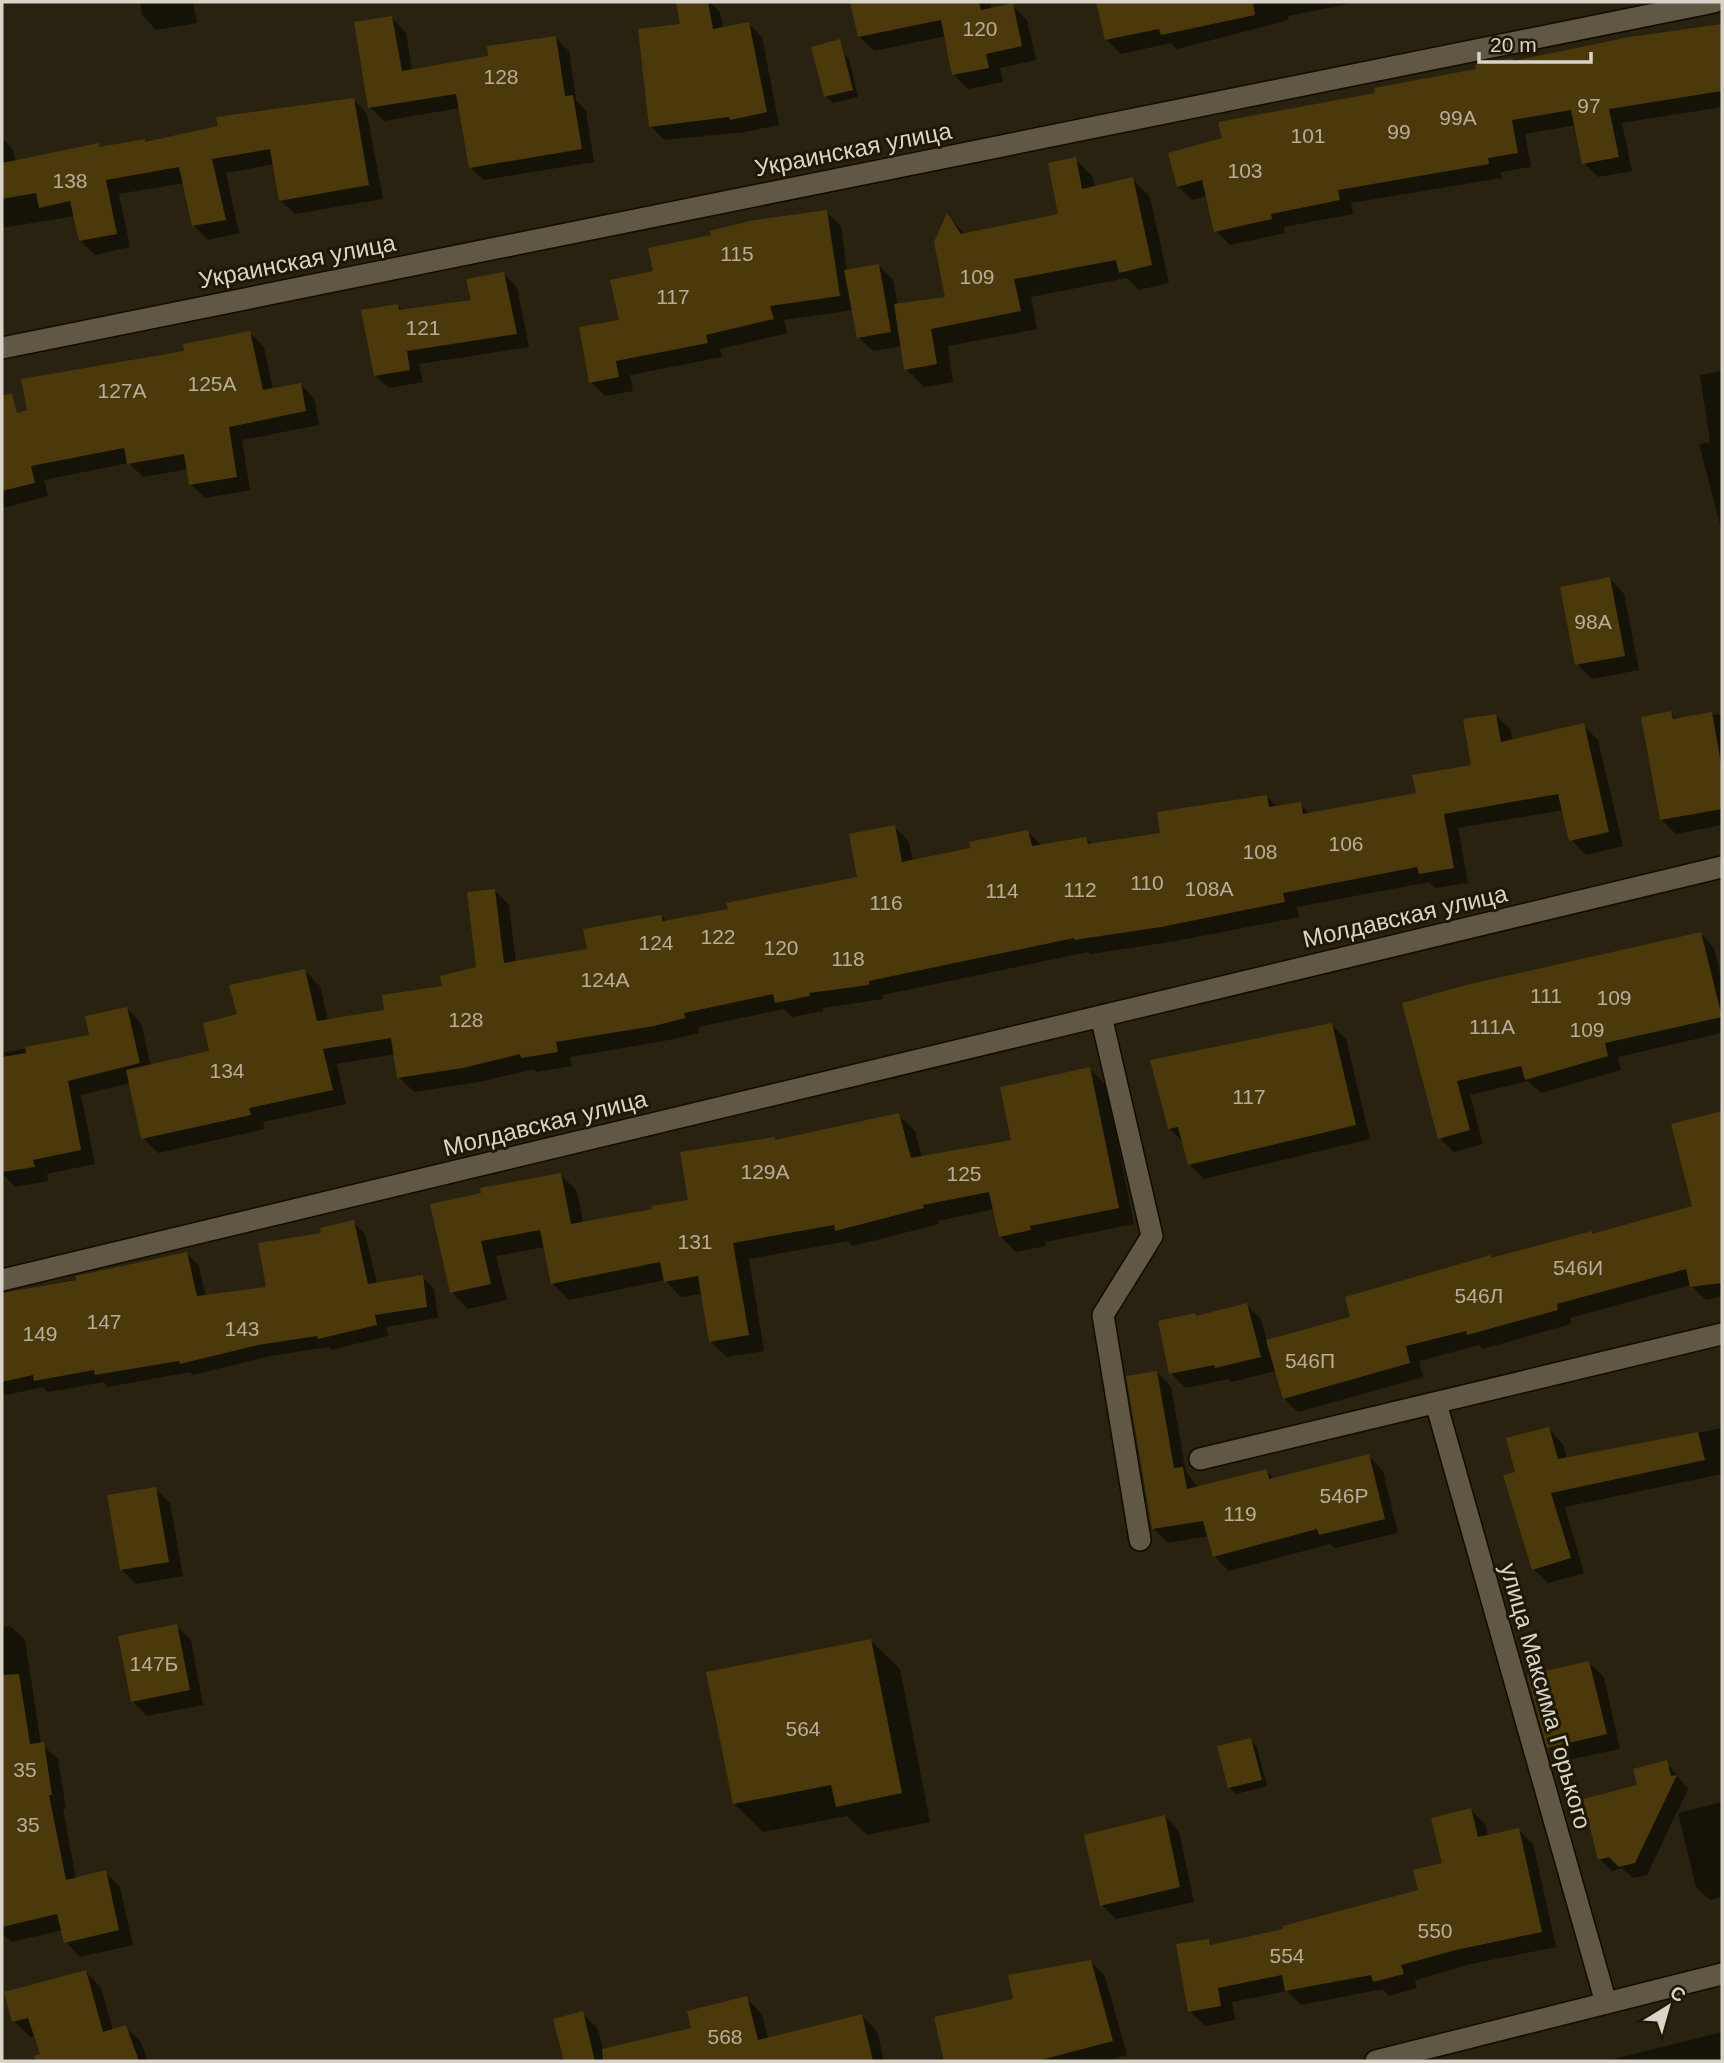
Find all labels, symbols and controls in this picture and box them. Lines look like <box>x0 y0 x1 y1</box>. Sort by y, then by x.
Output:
house number: 120 <box>962 17 998 40</box>
scale bar <box>1479 21 1591 65</box>
text: 20 m <box>1490 33 1537 56</box>
house number: 128 <box>483 65 519 88</box>
house number: 97 <box>1577 94 1601 117</box>
house number: 99А <box>1439 106 1477 129</box>
street label: Украинская улица <box>752 117 954 181</box>
house number: 99 <box>1387 120 1411 143</box>
house number: 101 <box>1290 124 1326 147</box>
house number: 103 <box>1227 159 1263 182</box>
house number: 138 <box>52 169 88 192</box>
street label: Украинская улица <box>196 229 398 293</box>
house number: 115 <box>720 242 754 265</box>
house number: 109 <box>959 265 995 288</box>
house number: 117 <box>656 285 690 308</box>
house number: 121 <box>405 316 441 339</box>
house number: 125А <box>187 372 237 395</box>
house number: 127А <box>97 379 147 402</box>
house number: 98А <box>1574 610 1612 633</box>
house number: 106 <box>1328 832 1364 855</box>
house number: 108 <box>1242 840 1278 863</box>
house number: 110 <box>1130 871 1164 894</box>
house number: 108А <box>1184 877 1234 900</box>
house number: 112 <box>1063 878 1097 901</box>
house number: 114 <box>985 879 1019 902</box>
street label: Молдавская улица <box>1300 879 1510 953</box>
house number: 116 <box>869 891 903 914</box>
house number: 122 <box>700 925 736 948</box>
house number: 124 <box>638 931 674 954</box>
house number: 120 <box>763 936 799 959</box>
house number: 118 <box>831 947 865 970</box>
house number: 124А <box>580 968 630 991</box>
house number: 111 <box>1530 984 1562 1007</box>
house number: 109 <box>1596 986 1632 1009</box>
house number: 128 <box>448 1008 484 1031</box>
house number: 111А <box>1469 1015 1515 1038</box>
house number: 109 <box>1569 1018 1605 1041</box>
house number: 134 <box>209 1059 245 1082</box>
street label: Молдавская улица <box>440 1084 650 1161</box>
house number: 117 <box>1232 1085 1266 1108</box>
house number: 129А <box>740 1160 790 1183</box>
house number: 125 <box>946 1162 982 1185</box>
house number: 131 <box>677 1230 713 1253</box>
house number: 546И <box>1553 1256 1603 1279</box>
house number: 546Л <box>1455 1284 1503 1307</box>
house number: 147 <box>86 1310 122 1333</box>
house number: 143 <box>224 1317 260 1340</box>
house number: 149 <box>22 1322 58 1345</box>
house number: 546П <box>1285 1349 1335 1372</box>
house number: 546Р <box>1319 1484 1369 1507</box>
house number: 119 <box>1223 1502 1257 1525</box>
street label: улица Максима Горького <box>1495 1560 1597 1832</box>
house number: 147Б <box>130 1652 178 1675</box>
house number: 564 <box>785 1717 821 1740</box>
house number: 35 <box>13 1758 37 1781</box>
house number: 35 <box>16 1813 40 1836</box>
house number: 550 <box>1417 1919 1453 1942</box>
house number: 554 <box>1269 1944 1305 1967</box>
north arrow <box>1633 1972 1703 2042</box>
text: С <box>1666 1981 1690 2007</box>
house number: 568 <box>707 2025 743 2048</box>

